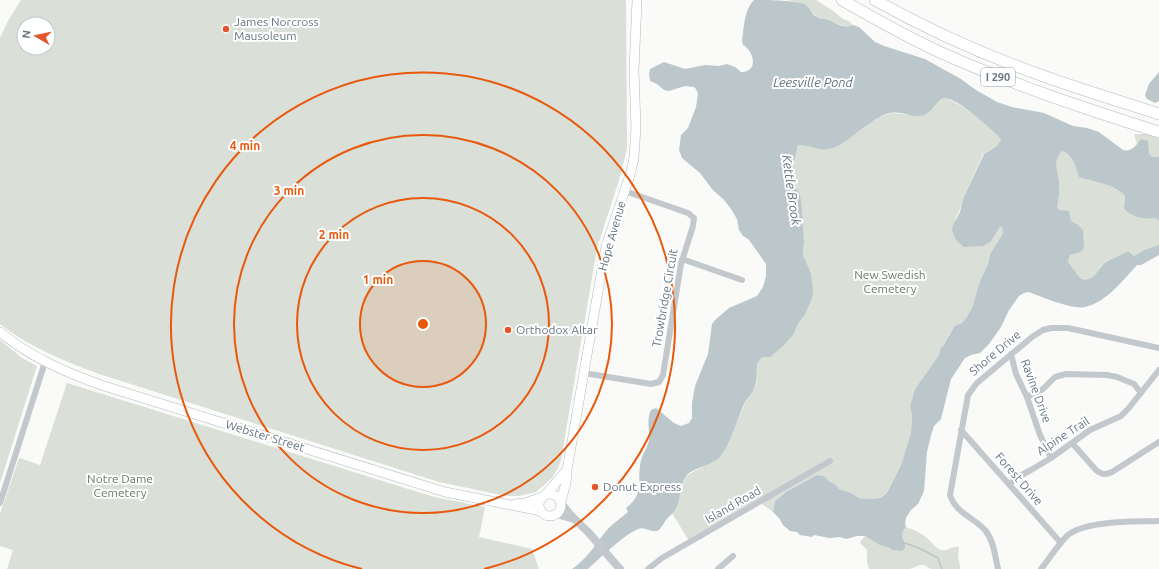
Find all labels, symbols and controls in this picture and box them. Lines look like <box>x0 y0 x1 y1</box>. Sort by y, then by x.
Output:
place label: James Norcross Mausoleum <box>234 15 319 42</box>
north arrow <box>16 16 56 56</box>
marker: James Norcross Mausoleum <box>221 24 231 34</box>
text: N <box>20 29 33 39</box>
road number: I 290 <box>981 68 1015 86</box>
water label: Leesville Pond <box>773 75 854 89</box>
text: 4 min <box>230 139 260 152</box>
water label: Kettle Brook <box>780 154 804 227</box>
text: 3 min <box>274 184 304 197</box>
street label: Hope Avenue <box>595 199 628 272</box>
text: 2 min <box>319 228 349 241</box>
street label: Trowbridge Circuit <box>649 247 680 348</box>
park label: New Swedish Cemetery <box>854 268 926 295</box>
text: 1 min <box>363 273 393 286</box>
centre of rings <box>416 317 430 331</box>
place label: Orthodox Altar <box>516 323 598 336</box>
marker: Orthodox Altar <box>503 325 513 335</box>
street label: Shore Drive <box>967 328 1023 378</box>
street label: Ravine Drive <box>1019 357 1054 425</box>
street label: Alpine Trail <box>1034 414 1091 457</box>
street label: Webster Street <box>224 417 306 454</box>
street label: Forest Drive <box>993 450 1046 508</box>
park label: Notre Dame Cemetery <box>87 472 153 499</box>
place label: Donut Express <box>603 480 681 493</box>
marker: Donut Express <box>590 482 600 492</box>
street label: Island Road <box>703 483 763 526</box>

